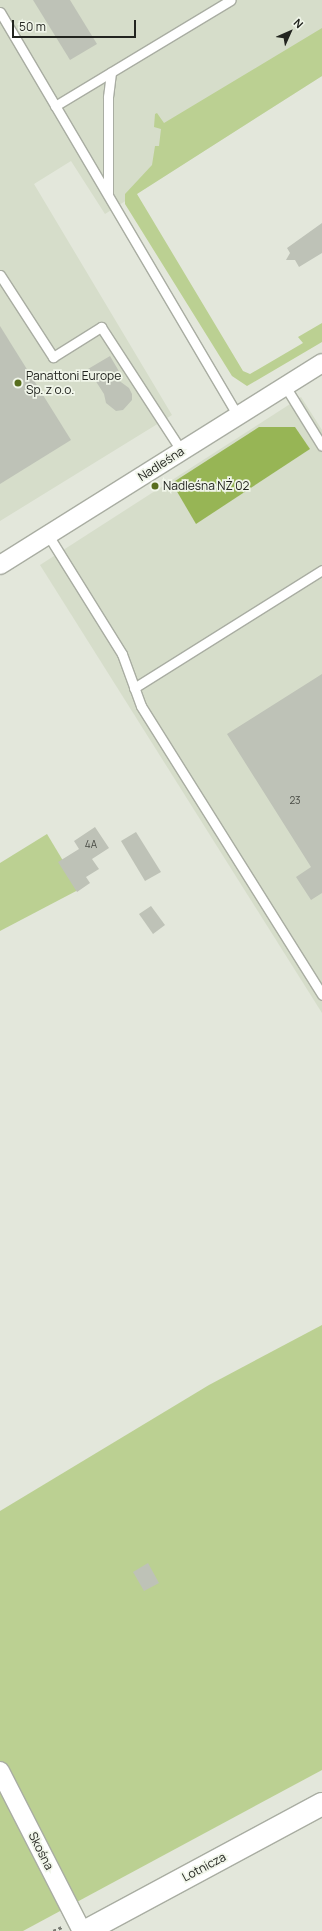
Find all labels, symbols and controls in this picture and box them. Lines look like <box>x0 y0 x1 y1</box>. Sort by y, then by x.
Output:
scale bar <box>14 12 138 38</box>
north arrow <box>270 12 310 52</box>
text: N <box>291 15 307 31</box>
text: 50 m <box>19 18 46 35</box>
place label: Panattoni Europe Sp. z o.o. <box>26 369 121 397</box>
marker: Panattoni Europe Sp. z o.o. <box>13 378 23 388</box>
street label: Nadleśna <box>135 444 187 484</box>
place label: Nadleśna NŻ 02 <box>163 479 249 493</box>
marker: Nadleśna NŻ 02 <box>150 481 160 491</box>
house number: 23 <box>289 795 301 807</box>
house number: 4A <box>85 839 97 851</box>
street label: Skośna <box>25 1830 57 1872</box>
street label: Lotnicza <box>180 1850 228 1884</box>

